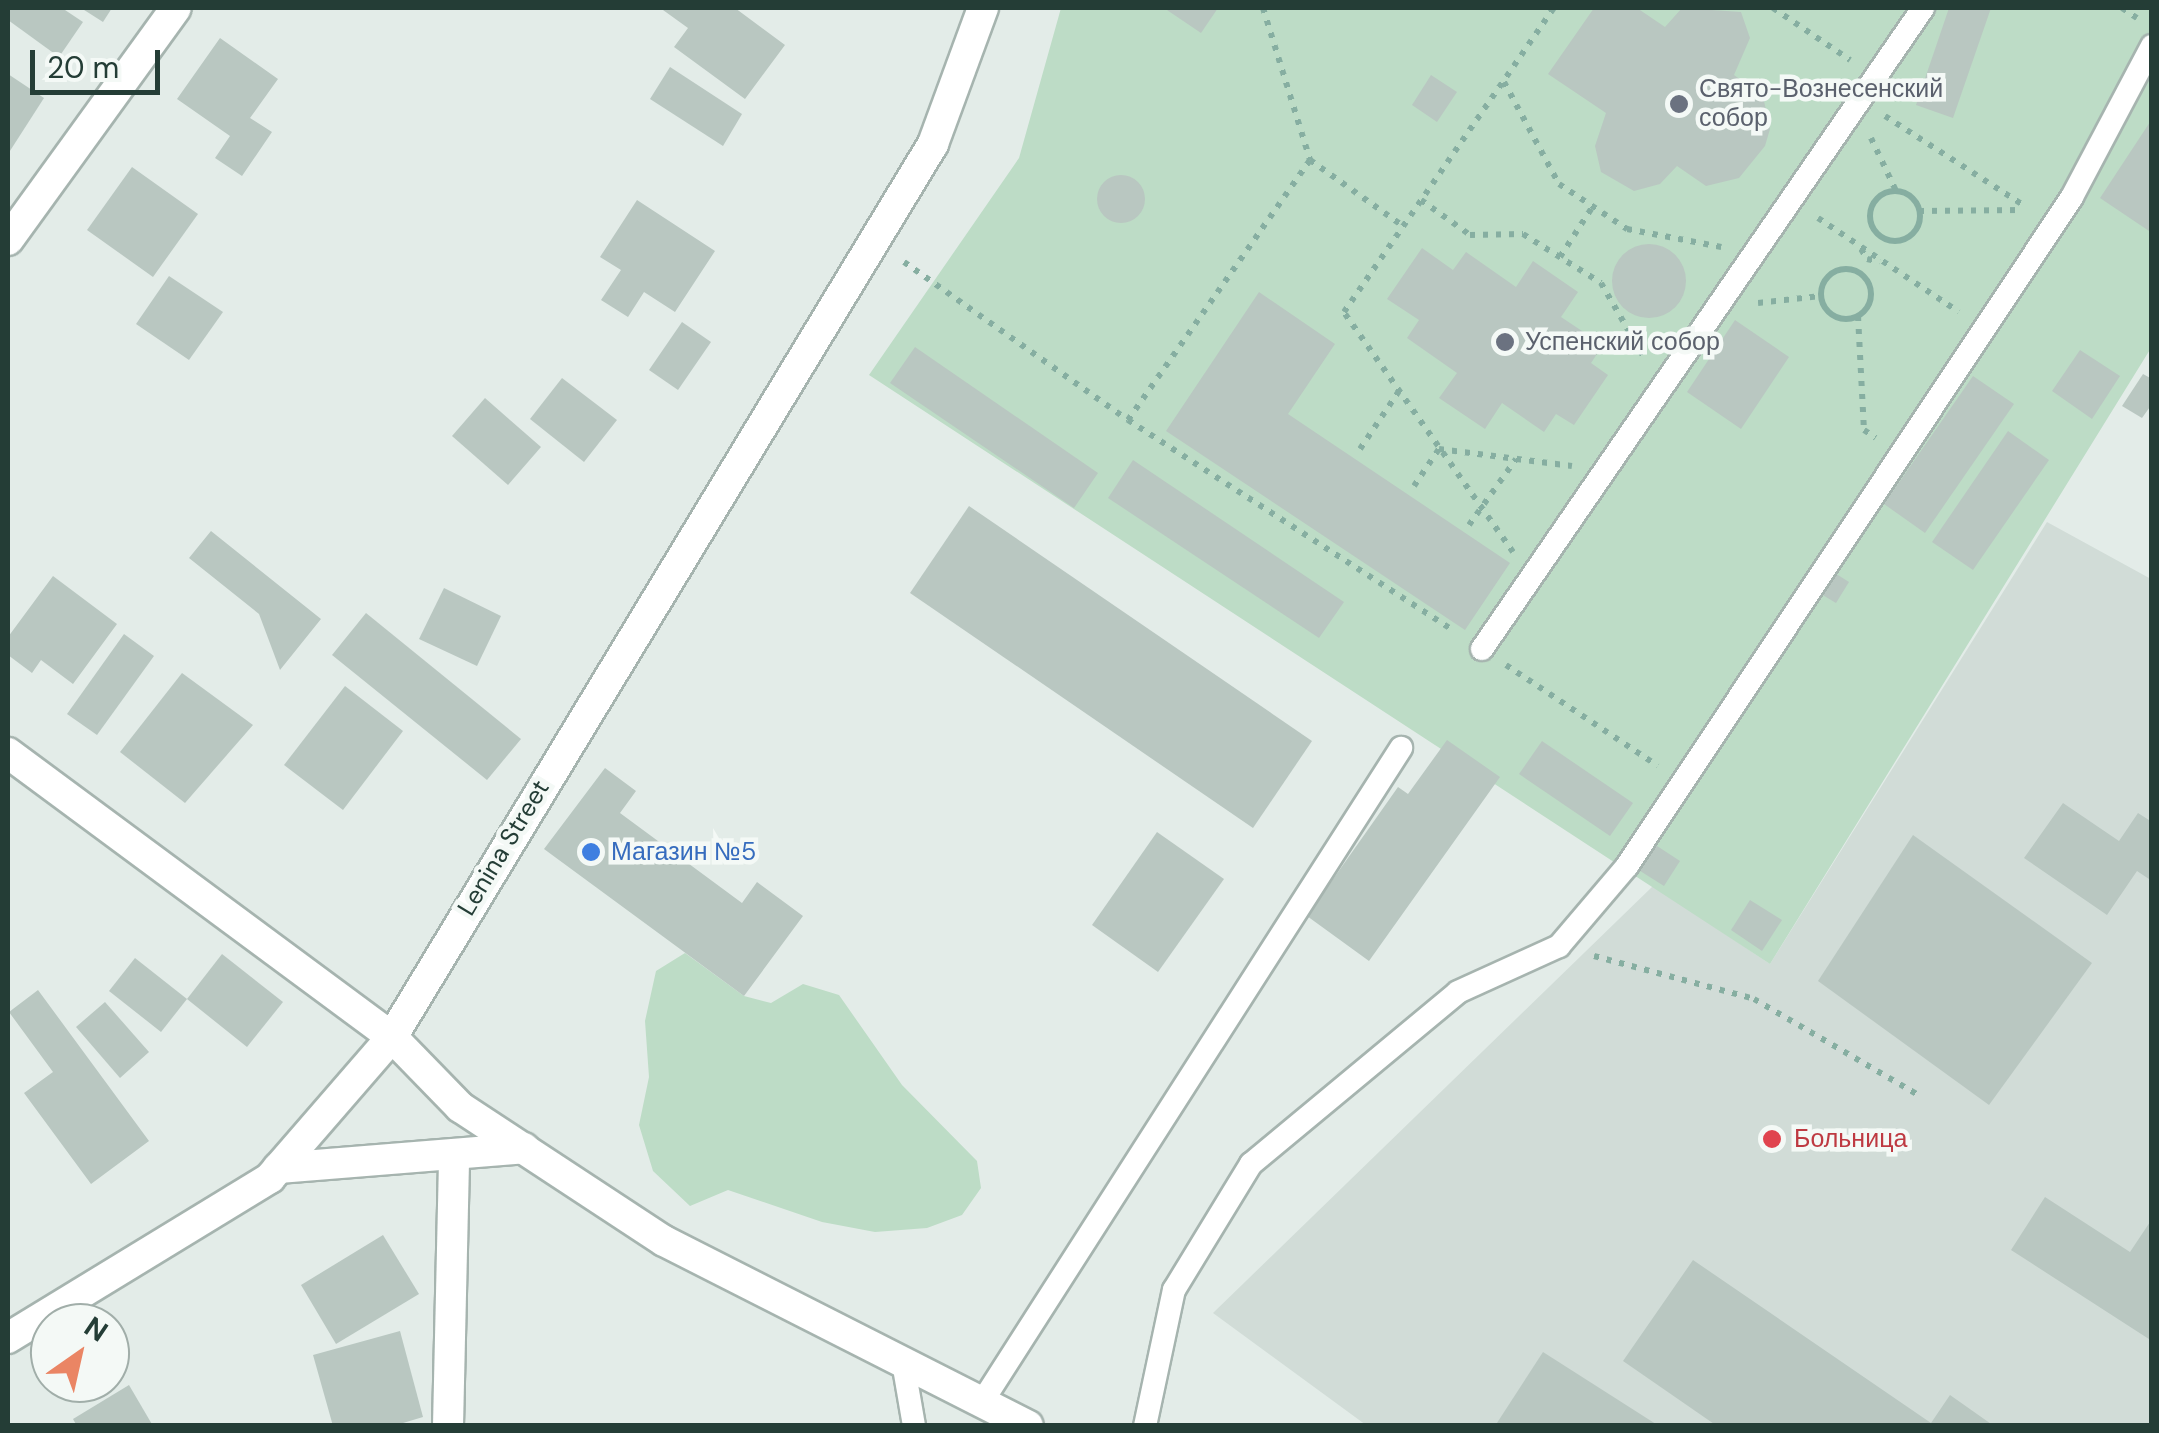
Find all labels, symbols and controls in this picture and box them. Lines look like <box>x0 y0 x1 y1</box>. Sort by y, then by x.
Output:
scale bar <box>35 30 165 92</box>
text: 20 m <box>47 48 119 87</box>
place label: Свято-Вознесенский собор <box>1699 75 1943 134</box>
marker: Свято-Вознесенский собор <box>1668 93 1690 115</box>
place label: Успенский собор <box>1525 327 1720 357</box>
marker: Успенский собор <box>1494 331 1516 353</box>
street label: Lenina Street <box>452 775 556 921</box>
place label: Магазин №5 <box>611 837 756 867</box>
marker: Магазин №5 <box>580 841 602 863</box>
place label: Больница <box>1794 1124 1907 1154</box>
marker: Больница <box>1759 1126 1785 1152</box>
north arrow <box>30 1303 130 1403</box>
text: N <box>77 1308 115 1350</box>

